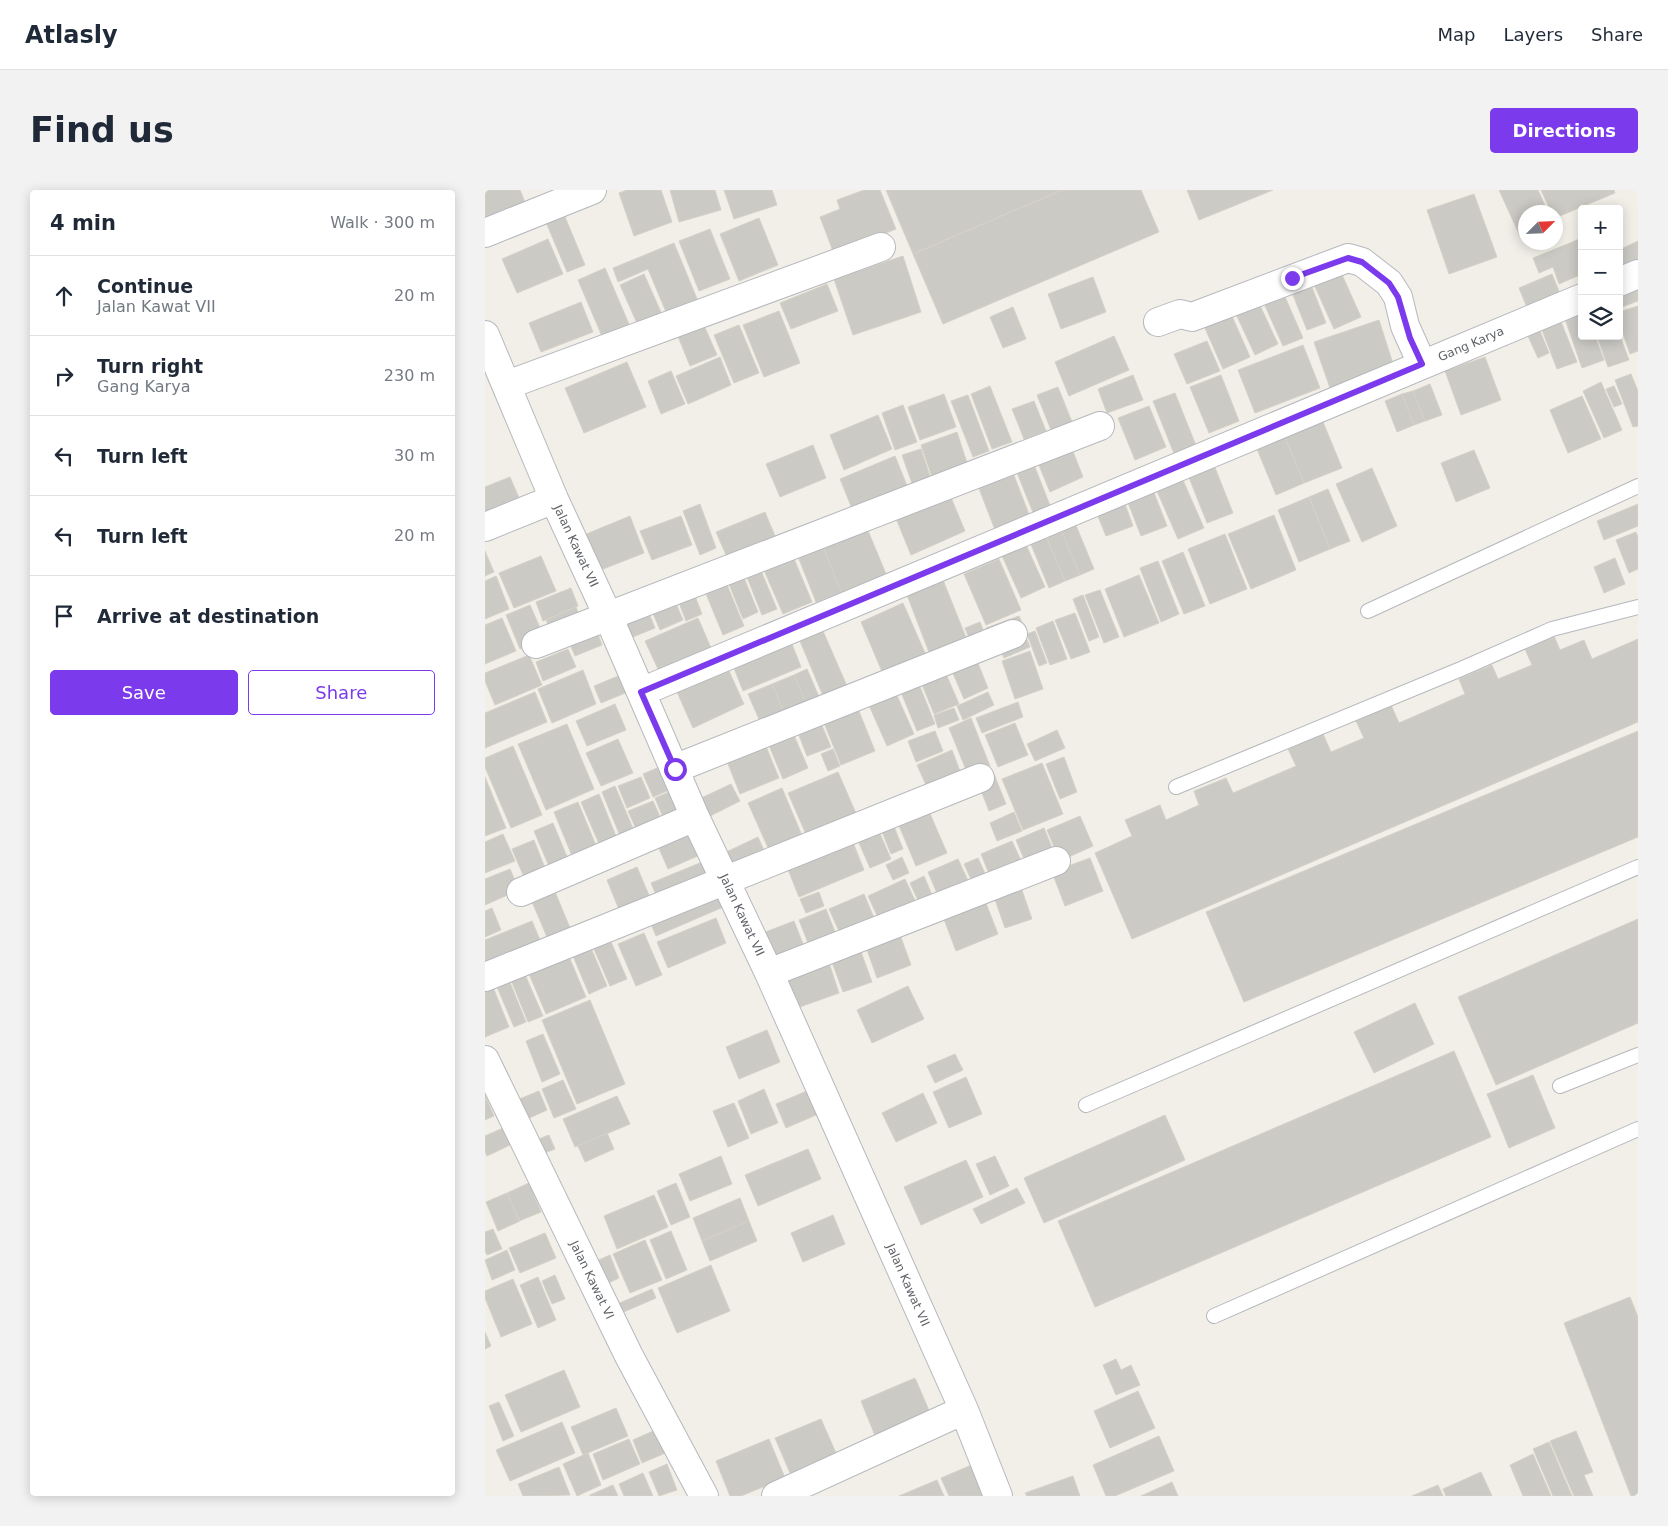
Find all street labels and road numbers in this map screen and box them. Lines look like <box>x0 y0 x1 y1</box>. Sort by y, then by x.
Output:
street label: Gang Karya <box>1436 324 1506 364</box>
street label: Jalan Kawat VII <box>550 502 601 589</box>
street label: Jalan Kawat VII <box>716 871 767 958</box>
street label: Jalan Kawat VI <box>567 1238 617 1321</box>
street label: Jalan Kawat VII <box>883 1241 932 1328</box>

